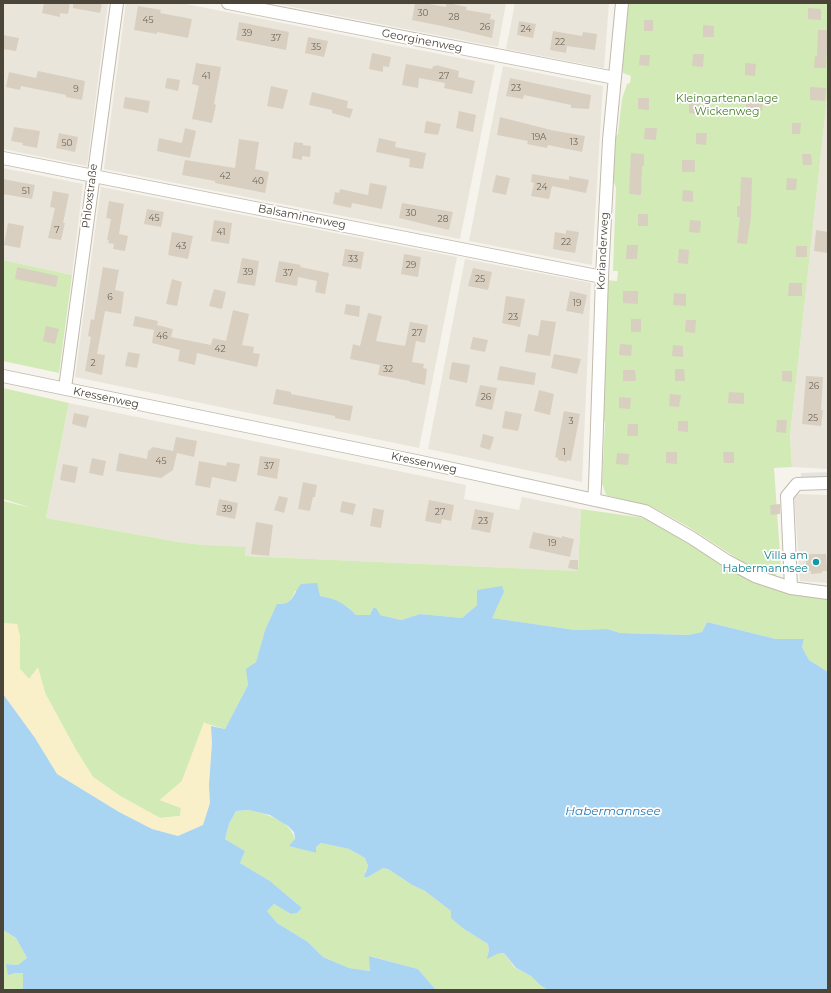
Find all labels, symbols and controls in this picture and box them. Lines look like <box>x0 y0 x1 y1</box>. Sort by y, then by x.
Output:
house number: 30 <box>417 8 429 18</box>
house number: 28 <box>449 12 459 22</box>
house number: 45 <box>142 15 154 25</box>
house number: 26 <box>480 22 490 32</box>
house number: 24 <box>521 24 531 34</box>
street label: Georginenweg <box>381 27 463 55</box>
house number: 39 <box>242 28 252 38</box>
house number: 37 <box>271 33 281 43</box>
house number: 22 <box>555 37 565 47</box>
house number: 35 <box>311 42 321 52</box>
house number: 41 <box>202 71 210 81</box>
house number: 27 <box>439 71 449 81</box>
house number: 23 <box>511 83 521 93</box>
house number: 9 <box>73 84 79 94</box>
park label: Kleingartenanlage Wickenweg <box>676 92 778 118</box>
house number: 19A <box>531 132 547 142</box>
house number: 13 <box>570 137 578 147</box>
house number: 50 <box>61 138 73 148</box>
street label: Phloxstraße <box>79 163 101 229</box>
house number: 42 <box>219 171 231 181</box>
house number: 40 <box>252 176 264 186</box>
house number: 24 <box>537 182 547 192</box>
house number: 51 <box>22 186 30 196</box>
street label: Balsaminenweg <box>257 202 347 232</box>
house number: 30 <box>405 208 417 218</box>
street label: Korianderweg <box>594 212 612 290</box>
house number: 45 <box>148 213 160 223</box>
house number: 28 <box>438 214 448 224</box>
house number: 7 <box>54 225 60 235</box>
house number: 41 <box>217 227 225 237</box>
house number: 22 <box>561 237 571 247</box>
house number: 43 <box>176 241 186 251</box>
house number: 33 <box>348 254 358 264</box>
house number: 29 <box>406 260 416 270</box>
house number: 39 <box>243 267 253 277</box>
house number: 37 <box>283 268 293 278</box>
house number: 25 <box>475 274 485 284</box>
house number: 6 <box>107 292 113 302</box>
house number: 19 <box>573 298 581 308</box>
house number: 23 <box>508 312 518 322</box>
house number: 27 <box>412 328 422 338</box>
house number: 46 <box>156 331 168 341</box>
house number: 42 <box>214 344 226 354</box>
house number: 2 <box>90 358 96 368</box>
house number: 32 <box>383 364 393 374</box>
house number: 26 <box>809 381 819 391</box>
street label: Kressenweg <box>72 385 140 411</box>
house number: 26 <box>481 392 491 402</box>
house number: 25 <box>808 413 818 423</box>
house number: 3 <box>568 416 574 426</box>
house number: 1 <box>562 447 566 457</box>
street label: Kressenweg <box>390 450 458 476</box>
house number: 45 <box>155 456 167 466</box>
house number: 37 <box>264 461 274 471</box>
house number: 39 <box>222 504 232 514</box>
house number: 27 <box>435 507 445 517</box>
house number: 23 <box>478 516 488 526</box>
house number: 19 <box>548 538 556 548</box>
place label: Villa am Habermannsee <box>722 549 808 575</box>
marker: Villa am Habermannsee <box>811 557 821 567</box>
water label: Habermannsee <box>565 804 661 818</box>

